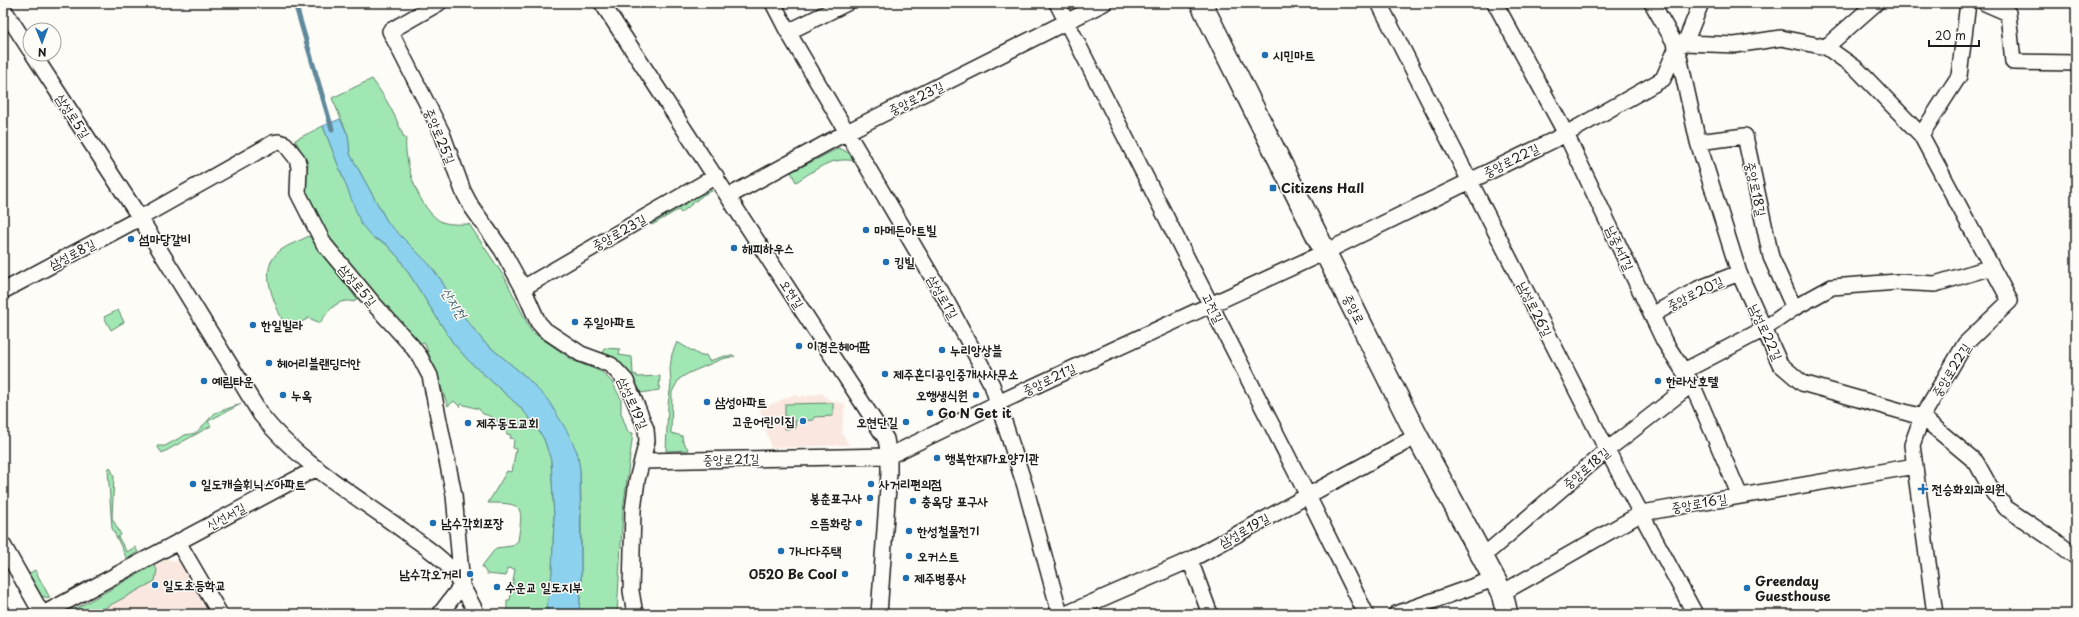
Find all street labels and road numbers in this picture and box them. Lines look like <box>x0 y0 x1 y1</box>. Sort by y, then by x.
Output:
street label: 중앙로23길 <box>885 76 947 119</box>
street label: 삼성로5길 <box>52 90 95 142</box>
street label: 중앙로25길 <box>420 105 461 167</box>
street label: 중앙로22길 <box>1480 138 1542 181</box>
street label: 중앙로18길 <box>1741 160 1772 218</box>
street label: 중앙로23길 <box>588 209 649 254</box>
street label: 남중서1길 <box>1602 222 1639 273</box>
street label: 삼성로8길 <box>45 234 98 273</box>
street label: 삼성로5길 <box>335 259 382 310</box>
street label: 삼성로1길 <box>923 271 964 322</box>
street label: 중앙로20길 <box>1663 271 1726 314</box>
street label: 오현길 <box>776 275 809 312</box>
street label: 남성로26길 <box>1513 278 1557 340</box>
street label: 고전길 <box>1198 289 1229 326</box>
street label: 중앙로 <box>1339 290 1370 327</box>
street label: 남성로22길 <box>1745 301 1788 363</box>
street label: 중앙로22길 <box>1927 339 1975 400</box>
street label: 중앙로21길 <box>1019 358 1079 399</box>
street label: 삼성로19길 <box>614 374 653 432</box>
street label: 중앙로18길 <box>1558 442 1613 493</box>
street label: 중앙로21길 <box>702 449 760 468</box>
street label: 중앙로16길 <box>1669 488 1729 517</box>
street label: 신선서길 <box>203 497 249 534</box>
street label: 삼성로19길 <box>1215 508 1273 551</box>

